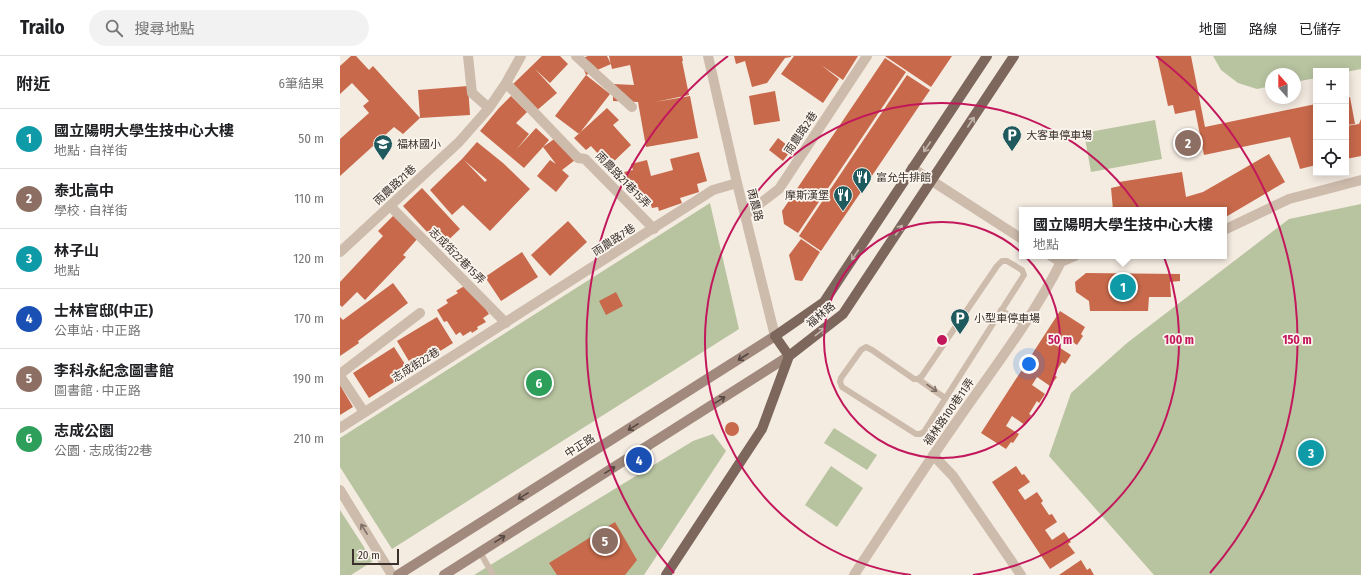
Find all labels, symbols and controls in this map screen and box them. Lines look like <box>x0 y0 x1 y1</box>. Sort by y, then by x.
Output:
search box <box>89 10 369 46</box>
text: Trailo <box>20 16 65 39</box>
icon: search <box>103 17 125 39</box>
text: 搜尋地點 <box>135 20 195 38</box>
text: 地圖 <box>1199 21 1227 38</box>
text: 路線 <box>1249 21 1277 38</box>
text: 已儲存 <box>1299 21 1341 38</box>
north arrow <box>1265 68 1301 104</box>
map controls <box>1313 68 1349 176</box>
button: + <box>1313 68 1349 104</box>
text: 附近 <box>16 74 50 95</box>
text: 6筆結果 <box>279 76 324 91</box>
button: − <box>1313 104 1349 140</box>
street label: 雨農路2巷 <box>782 109 820 157</box>
one-way arrow <box>967 116 975 128</box>
text: 國立陽明大學生技中心大樓 <box>54 122 234 140</box>
parking icon: 大客車停車場 <box>1001 124 1023 152</box>
pin: 2 <box>1175 128 1201 158</box>
place label: 大客車停車場 <box>1026 129 1092 142</box>
text: 1 <box>26 131 32 146</box>
text: 50 m <box>298 131 324 146</box>
school or university icon: 福林國小 <box>372 133 394 161</box>
place label: 福林國小 <box>397 138 441 151</box>
button: locate <box>1313 140 1349 176</box>
one-way arrow <box>922 141 930 153</box>
text: 地點 · 自祥街 <box>54 143 128 158</box>
street label: 雨農路21巷15弄 <box>593 149 653 211</box>
street label: 雨農路21巷 <box>371 162 419 208</box>
restaurant icon: 富允牛排館 <box>851 166 873 194</box>
place label: 富允牛排館 <box>876 171 931 184</box>
text: 泰北高中 <box>54 182 114 200</box>
restaurant icon: 摩斯漢堡 <box>832 184 854 212</box>
street label: 雨農路 <box>745 187 765 223</box>
place label: 摩斯漢堡 <box>785 189 829 202</box>
text: 2 <box>26 191 32 206</box>
text: 110 m <box>294 191 324 206</box>
text: 學校 · 自祥街 <box>54 203 128 218</box>
popup <box>1019 207 1227 259</box>
text: 國立陽明大學生技中心大樓 <box>1033 216 1213 234</box>
street label: 雨農路7巷 <box>590 221 638 259</box>
street label: 志成街22巷15弄 <box>426 225 488 287</box>
one-way arrow <box>895 225 903 236</box>
text: 地點 <box>1033 237 1059 252</box>
text: 林子山 <box>54 242 99 260</box>
one-way arrow <box>851 249 859 260</box>
text: 3 <box>26 251 32 266</box>
text: 120 m <box>293 251 324 266</box>
text: 地點 <box>54 263 80 278</box>
pin: 1 <box>1110 272 1136 302</box>
street label: 福林路 <box>804 299 838 331</box>
text: 士林官邸(中正) <box>54 302 153 320</box>
parking icon: 小型車停車場 <box>949 307 971 335</box>
text: 4 <box>26 311 32 326</box>
text: 170 m <box>294 311 324 326</box>
place label: 小型車停車場 <box>974 312 1040 325</box>
text: 公車站 · 中正路 <box>54 323 141 338</box>
one-way arrow <box>814 328 825 337</box>
centre of rings <box>935 333 949 347</box>
text: 50 m <box>1048 333 1072 347</box>
text: 100 m <box>1164 333 1194 347</box>
text: 150 m <box>1282 333 1312 347</box>
street label: 志成街22巷 <box>390 345 442 385</box>
one-way arrow <box>738 353 749 361</box>
your location <box>1019 354 1039 374</box>
text: 李科永紀念圖書館 <box>54 362 174 380</box>
pin: 6 <box>526 368 552 398</box>
text: 5 <box>26 371 32 386</box>
text: 190 m <box>293 371 324 386</box>
street label: 福林路100巷11弄 <box>921 376 977 448</box>
text: 圖書館 · 中正路 <box>54 383 141 398</box>
one-way arrow <box>926 384 937 392</box>
one-way arrow <box>714 396 725 404</box>
text: 志成公園 <box>54 422 114 440</box>
one-way arrow <box>627 423 639 431</box>
text: 6 <box>26 431 32 446</box>
text: 210 m <box>294 431 324 446</box>
street label: 中正路 <box>563 432 597 460</box>
pin: 3 <box>1298 438 1324 468</box>
text: 公園 · 志成街22巷 <box>54 443 152 458</box>
pin: 4 <box>626 445 652 475</box>
one-way arrow <box>604 465 616 473</box>
one-way arrow <box>518 492 529 500</box>
one-way arrow <box>360 523 368 535</box>
pin: 5 <box>592 526 618 556</box>
one-way arrow <box>494 535 505 543</box>
scale bar <box>352 547 399 566</box>
text: 20 m <box>358 549 380 562</box>

